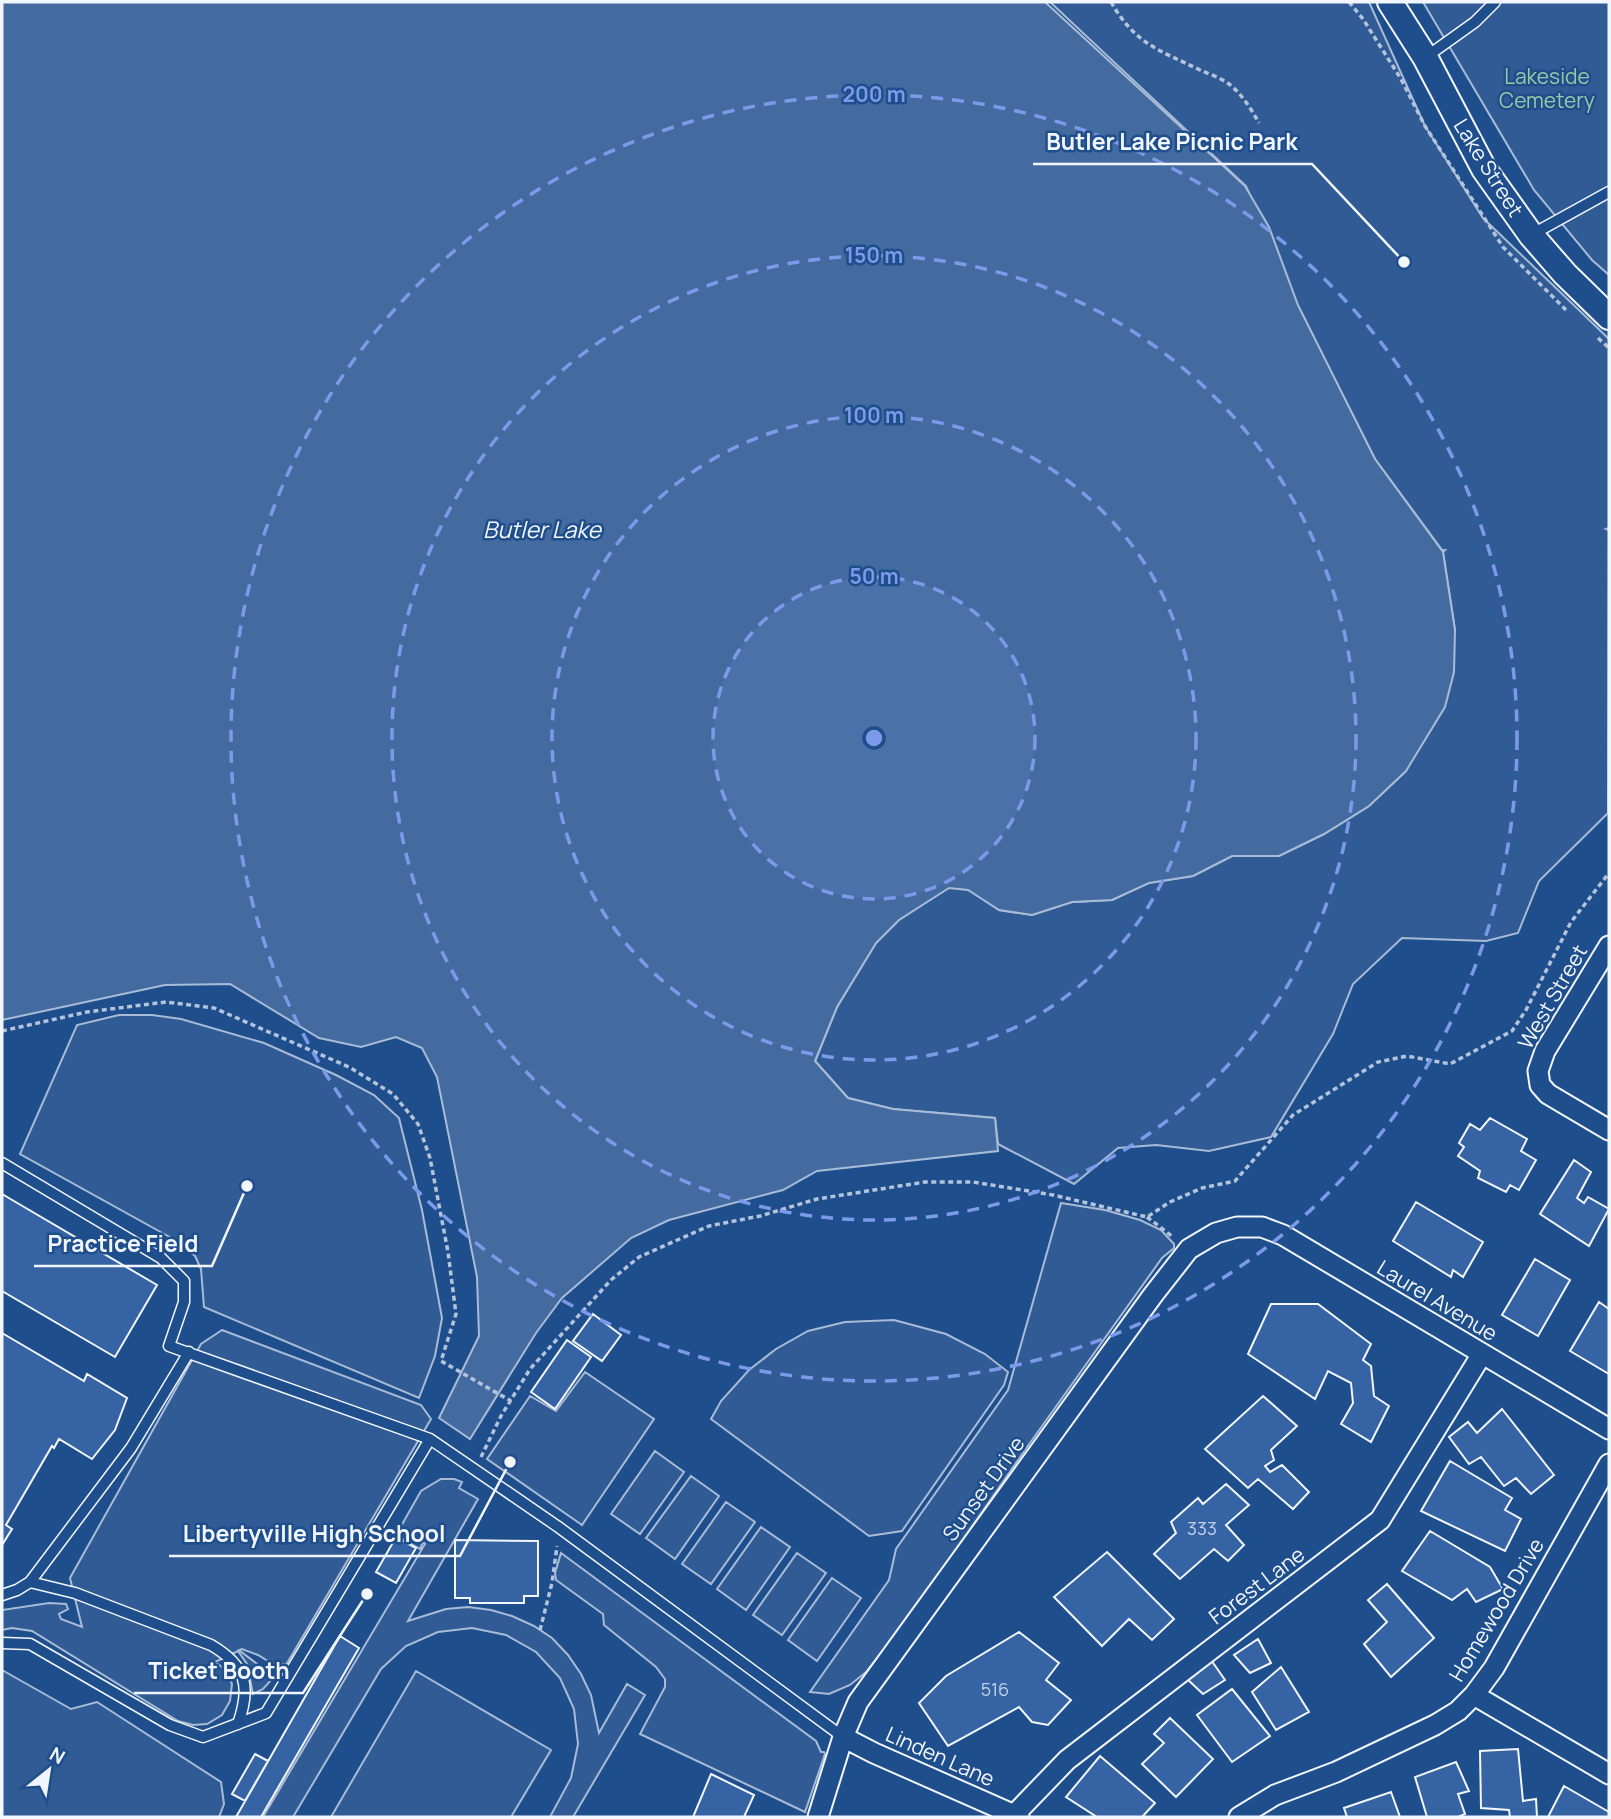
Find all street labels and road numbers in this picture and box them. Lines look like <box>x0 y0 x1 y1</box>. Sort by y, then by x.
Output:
street label: Lake Street <box>1448 113 1530 222</box>
street label: West Street <box>1511 939 1593 1054</box>
street label: Laurel Avenue <box>1372 1253 1503 1347</box>
street label: Sunset Drive <box>936 1430 1031 1546</box>
street label: Homewood Drive <box>1442 1533 1550 1686</box>
street label: Forest Lane <box>1203 1540 1310 1630</box>
street label: Linden Lane <box>882 1720 999 1793</box>

